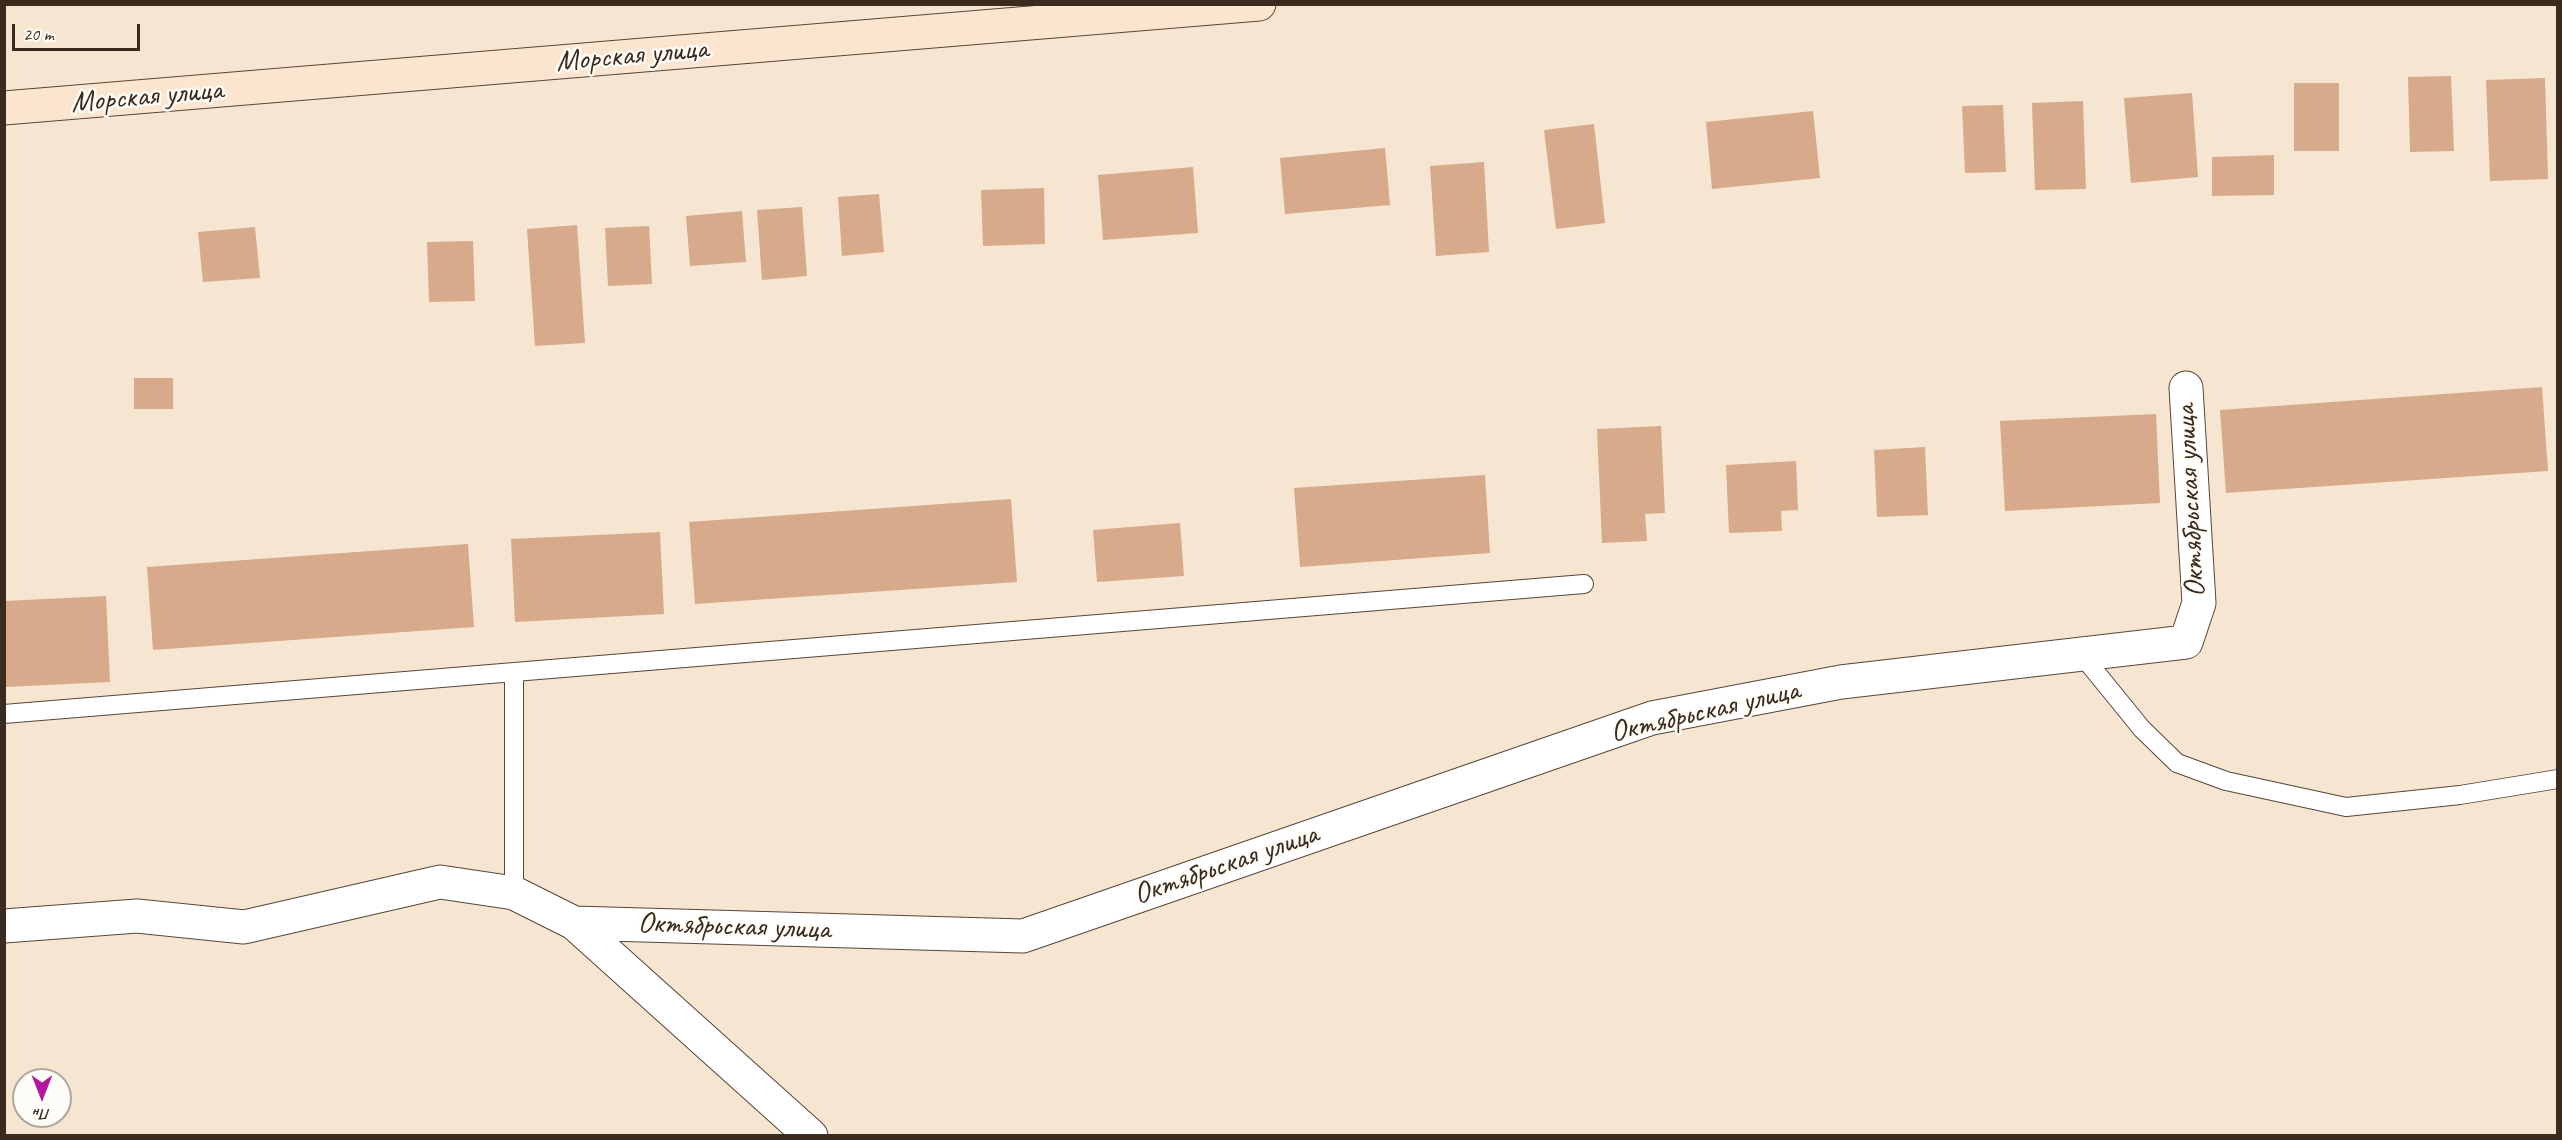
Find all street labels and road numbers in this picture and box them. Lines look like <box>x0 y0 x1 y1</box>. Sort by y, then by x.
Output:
street label: Морская улица <box>555 31 709 81</box>
street label: Морская улица <box>70 72 224 122</box>
street label: Октябрьская улица <box>2168 404 2214 598</box>
street label: Октябрьская улица <box>1607 673 1803 751</box>
street label: Октябрьская улица <box>1129 817 1323 913</box>
street label: Октябрьская улица <box>637 906 831 948</box>

